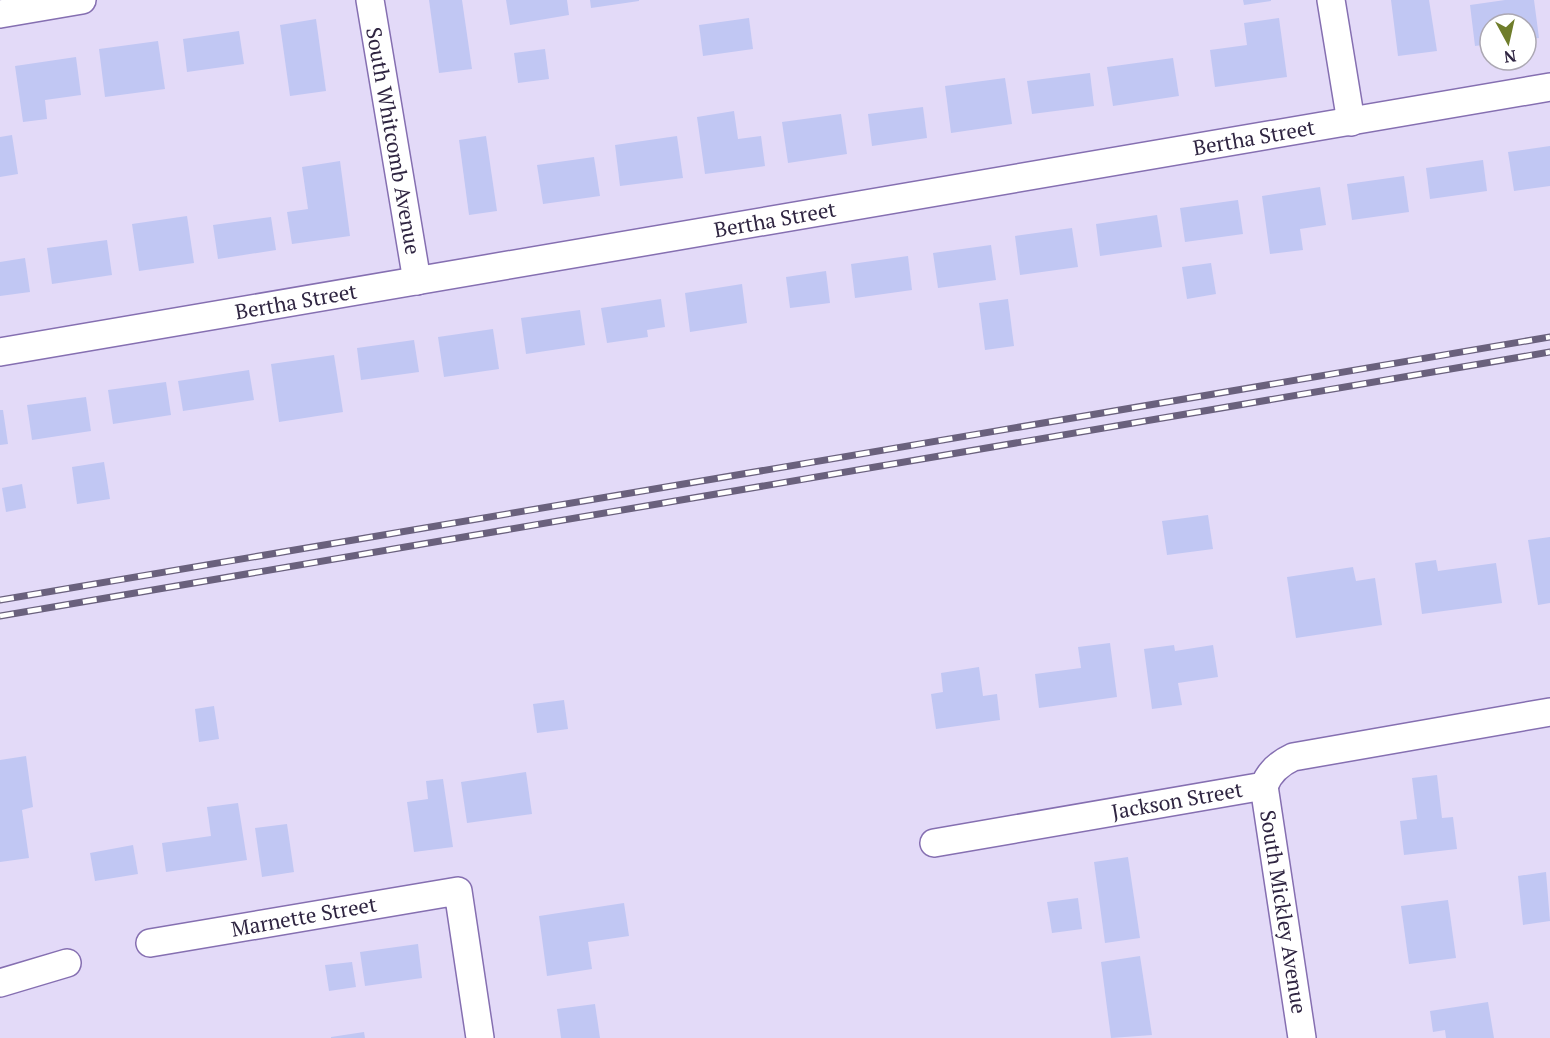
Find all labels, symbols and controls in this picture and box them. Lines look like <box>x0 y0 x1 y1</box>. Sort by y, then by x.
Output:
north arrow <box>1478 12 1538 72</box>
street label: South Whitcomb Avenue <box>360 25 428 257</box>
text: N <box>1503 45 1518 69</box>
street label: Bertha Street <box>1191 112 1317 162</box>
street label: Bertha Street <box>712 194 838 244</box>
street label: Bertha Street <box>233 276 359 326</box>
street label: Jackson Street <box>1109 775 1245 825</box>
street label: South Mickley Avenue <box>1254 808 1314 1016</box>
street label: Marnette Street <box>229 889 379 943</box>

